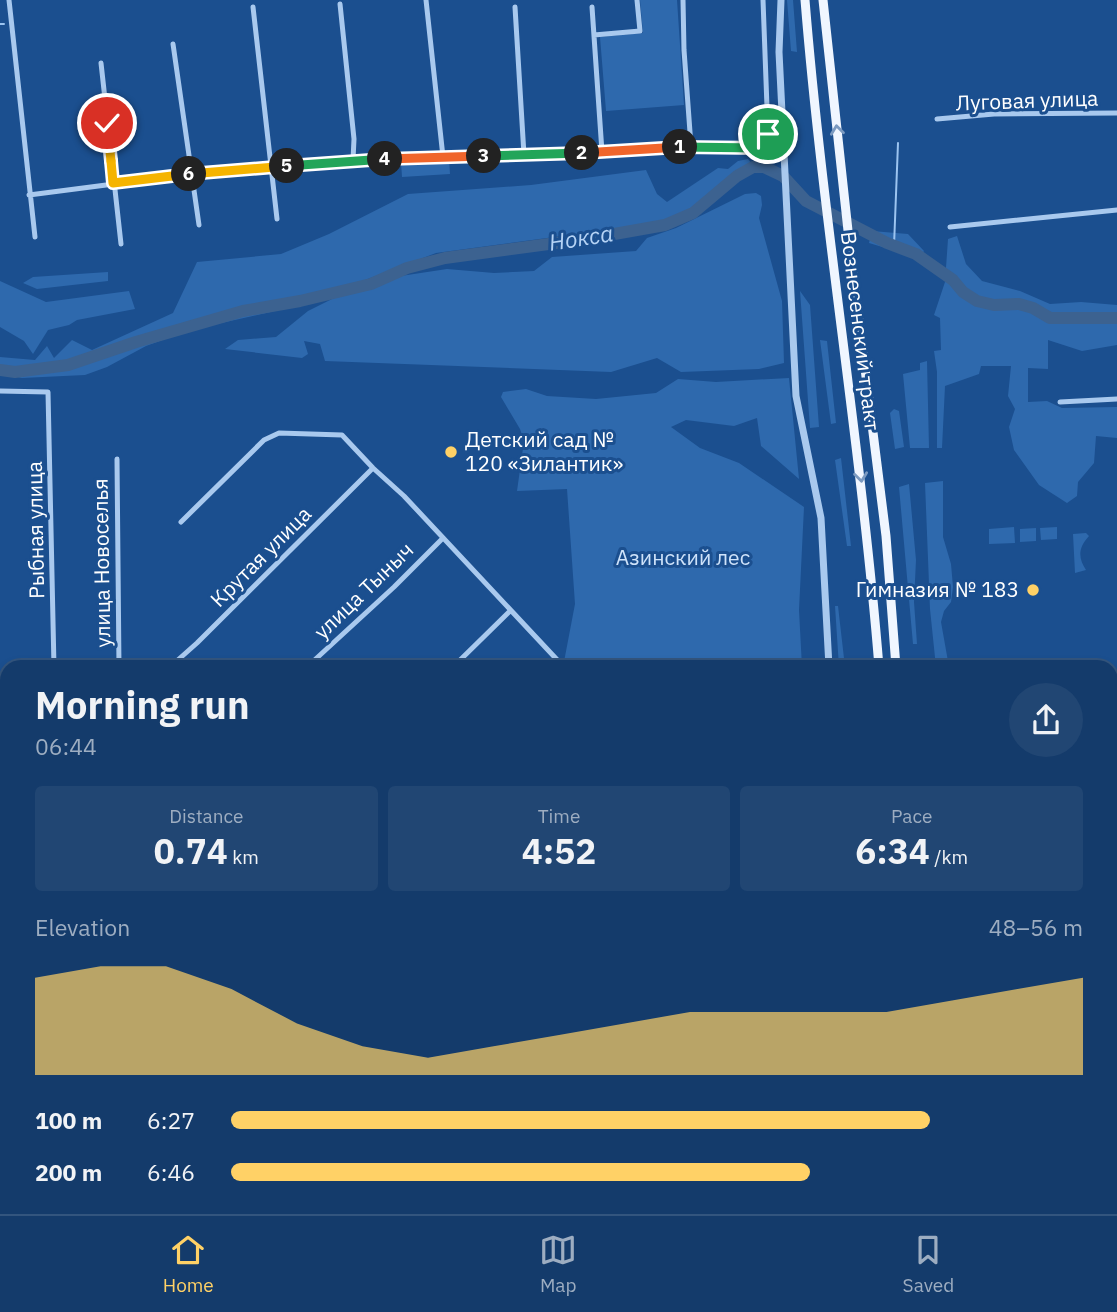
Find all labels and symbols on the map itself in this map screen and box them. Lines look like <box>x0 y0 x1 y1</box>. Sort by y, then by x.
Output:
street label: Луговая улица <box>955 84 1099 116</box>
pin <box>77 93 137 153</box>
pin <box>738 104 798 164</box>
one-way arrow <box>829 124 844 136</box>
pin: 1 <box>662 130 698 164</box>
pin: 2 <box>564 136 600 170</box>
pin: 3 <box>466 138 502 174</box>
pin: 4 <box>368 142 402 176</box>
pin: 5 <box>270 148 304 184</box>
pin: 6 <box>172 156 206 192</box>
water label: Нокса <box>547 217 615 257</box>
street label: Вознесенский тракт <box>835 230 887 432</box>
place label: Детский сад № 120 «Зилантик» <box>465 425 623 477</box>
marker: Детский сад № 120 «Зилантик» <box>443 444 459 460</box>
street label: Рыбная улица <box>20 461 50 599</box>
one-way arrow <box>853 471 868 482</box>
street label: улица Новоселья <box>86 478 116 648</box>
street label: Крутая улица <box>204 500 317 613</box>
street label: улица Тыныч <box>307 536 419 645</box>
park label: Азинский лес <box>616 543 750 571</box>
place label: Гимназия № 183 <box>856 575 1019 603</box>
marker: Гимназия № 183 <box>1025 582 1041 598</box>

